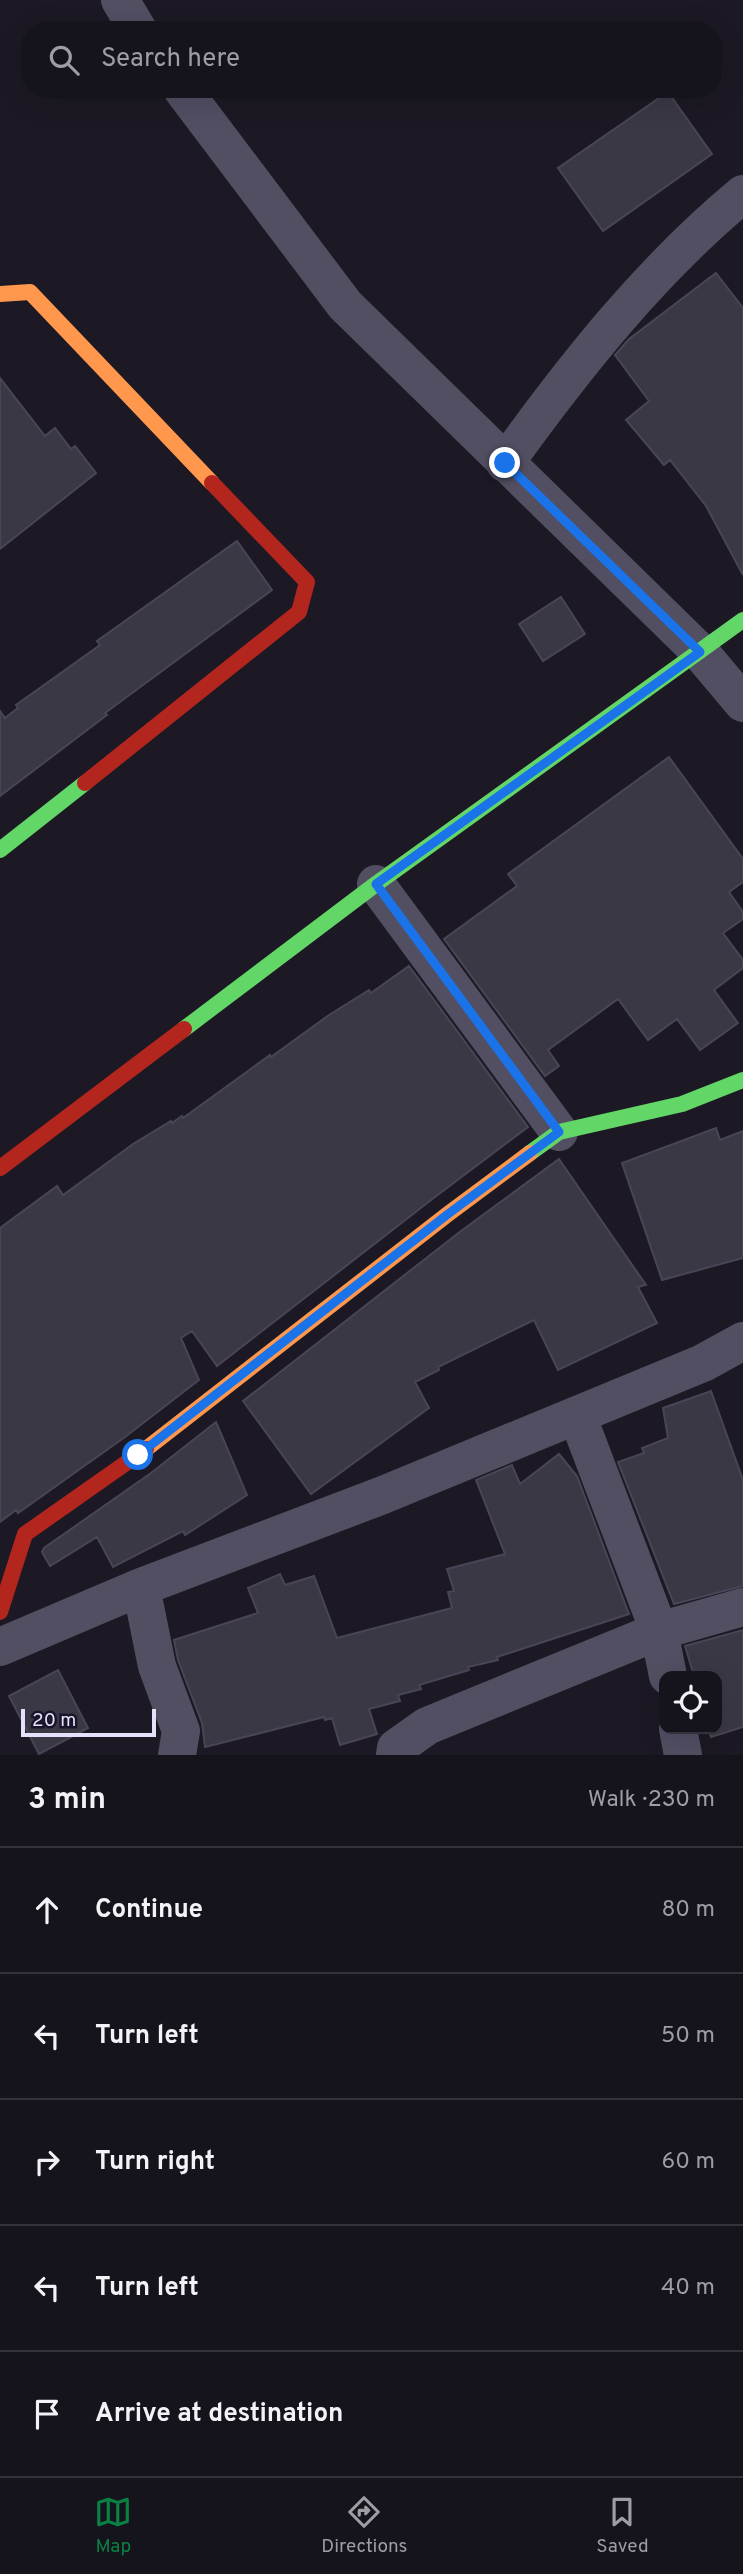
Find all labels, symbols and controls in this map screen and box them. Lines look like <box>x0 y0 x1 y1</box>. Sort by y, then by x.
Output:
search box <box>21 21 722 98</box>
icon: search <box>45 41 83 79</box>
text: Search here <box>101 43 240 76</box>
route end <box>489 447 520 478</box>
route start <box>122 1439 153 1470</box>
map controls <box>659 1671 722 1734</box>
button: locate <box>659 1671 722 1734</box>
scale bar <box>21 1706 156 1738</box>
text: 20 m <box>32 1709 76 1733</box>
text: 3 min <box>28 1782 106 1819</box>
text: Walk · 230 m <box>588 1786 715 1815</box>
icon: ahead <box>28 1891 66 1929</box>
text: Continue <box>95 1894 203 1927</box>
text: 80 m <box>662 1896 715 1925</box>
icon: left <box>28 2017 66 2055</box>
text: Turn left <box>95 2020 199 2053</box>
text: 50 m <box>661 2022 715 2051</box>
icon: right <box>28 2143 66 2181</box>
text: Turn right <box>95 2146 215 2179</box>
text: 60 m <box>662 2148 715 2177</box>
icon: left <box>28 2269 66 2307</box>
text: Turn left <box>95 2272 199 2305</box>
text: 40 m <box>661 2274 715 2303</box>
icon: arrive <box>28 2395 66 2433</box>
text: Arrive at destination <box>95 2398 343 2431</box>
tab: Map <box>94 2493 132 2559</box>
tab: Directions <box>321 2493 408 2559</box>
tab: Saved <box>596 2493 649 2559</box>

